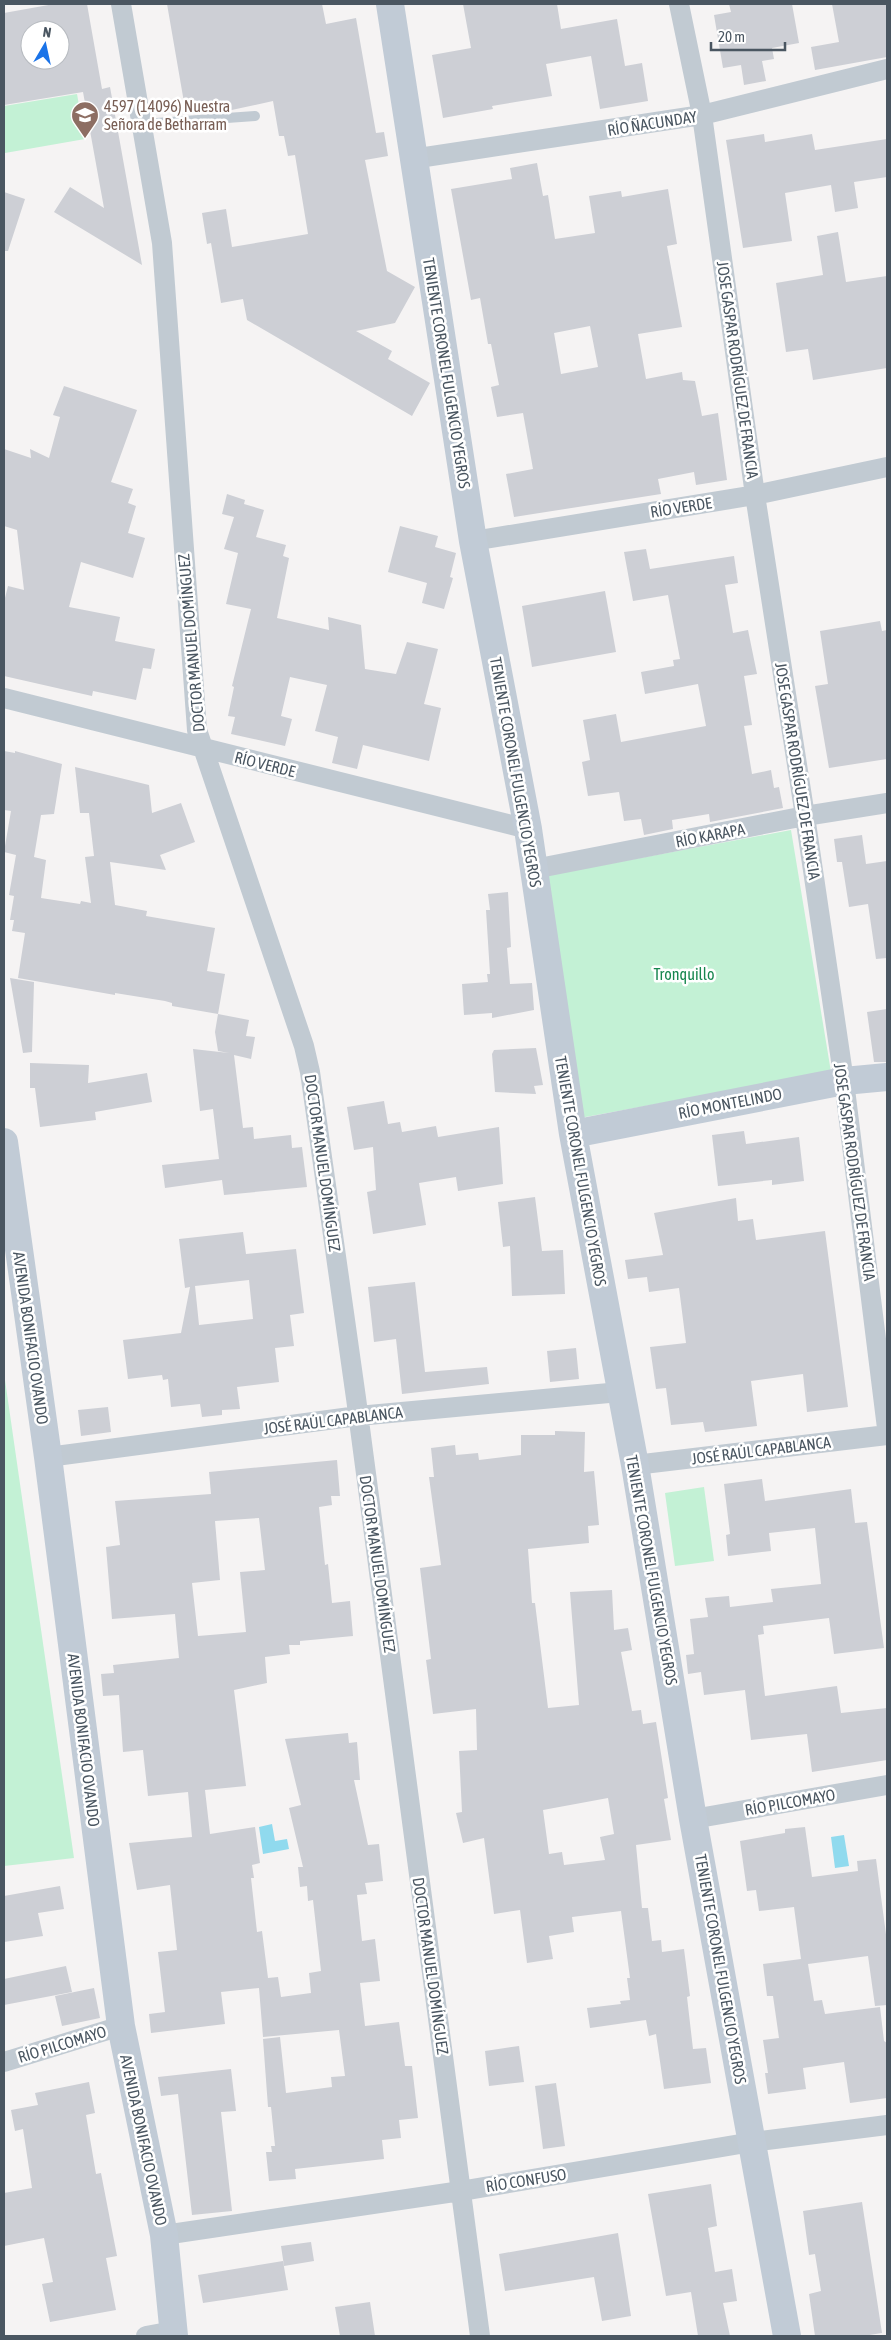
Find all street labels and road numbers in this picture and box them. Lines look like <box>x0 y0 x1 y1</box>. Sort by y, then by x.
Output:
street label: RÍO ÑACUNDAY <box>606 107 699 139</box>
street label: TENIENTE CORONEL FULGENCIO YEGROS <box>420 256 474 490</box>
street label: JOSE GASPAR RODRÍGUEZ DE FRANCIA <box>714 260 762 480</box>
street label: RÍO VERDE <box>649 493 713 521</box>
street label: DOCTOR MANUEL DOMÍNGUEZ <box>174 553 208 733</box>
street label: TENIENTE CORONEL FULGENCIO YEGROS <box>487 656 545 889</box>
street label: JOSE GASPAR RODRÍGUEZ DE FRANCIA <box>772 661 824 881</box>
street label: RÍO VERDE <box>233 748 297 780</box>
street label: RÍO KARAPA <box>674 819 746 851</box>
street label: TENIENTE CORONEL FULGENCIO YEGROS <box>552 1055 610 1288</box>
street label: JOSE GASPAR RODRÍGUEZ DE FRANCIA <box>831 1062 879 1282</box>
street label: DOCTOR MANUEL DOMÍNGUEZ <box>302 1073 344 1253</box>
street label: RÍO MONTELINDO <box>677 1084 783 1122</box>
street label: AVENIDA BONIFACIO OVANDO <box>10 1250 52 1426</box>
street label: JOSÉ RAÚL CAPABLANCA <box>262 1403 404 1437</box>
street label: JOSÉ RAÚL CAPABLANCA <box>690 1433 832 1467</box>
street label: TENIENTE CORONEL FULGENCIO YEGROS <box>623 1454 681 1687</box>
street label: DOCTOR MANUEL DOMÍNGUEZ <box>357 1474 399 1654</box>
street label: AVENIDA BONIFACIO OVANDO <box>64 1652 104 1828</box>
street label: RÍO PILCOMAYO <box>743 1785 837 1819</box>
street label: TENIENTE CORONEL FULGENCIO YEGROS <box>692 1853 750 2086</box>
street label: DOCTOR MANUEL DOMÍNGUEZ <box>410 1876 452 2056</box>
street label: RÍO PILCOMAYO <box>16 2022 108 2066</box>
street label: AVENIDA BONIFACIO OVANDO <box>117 2053 171 2227</box>
street label: RÍO CONFUSO <box>484 2165 568 2195</box>

